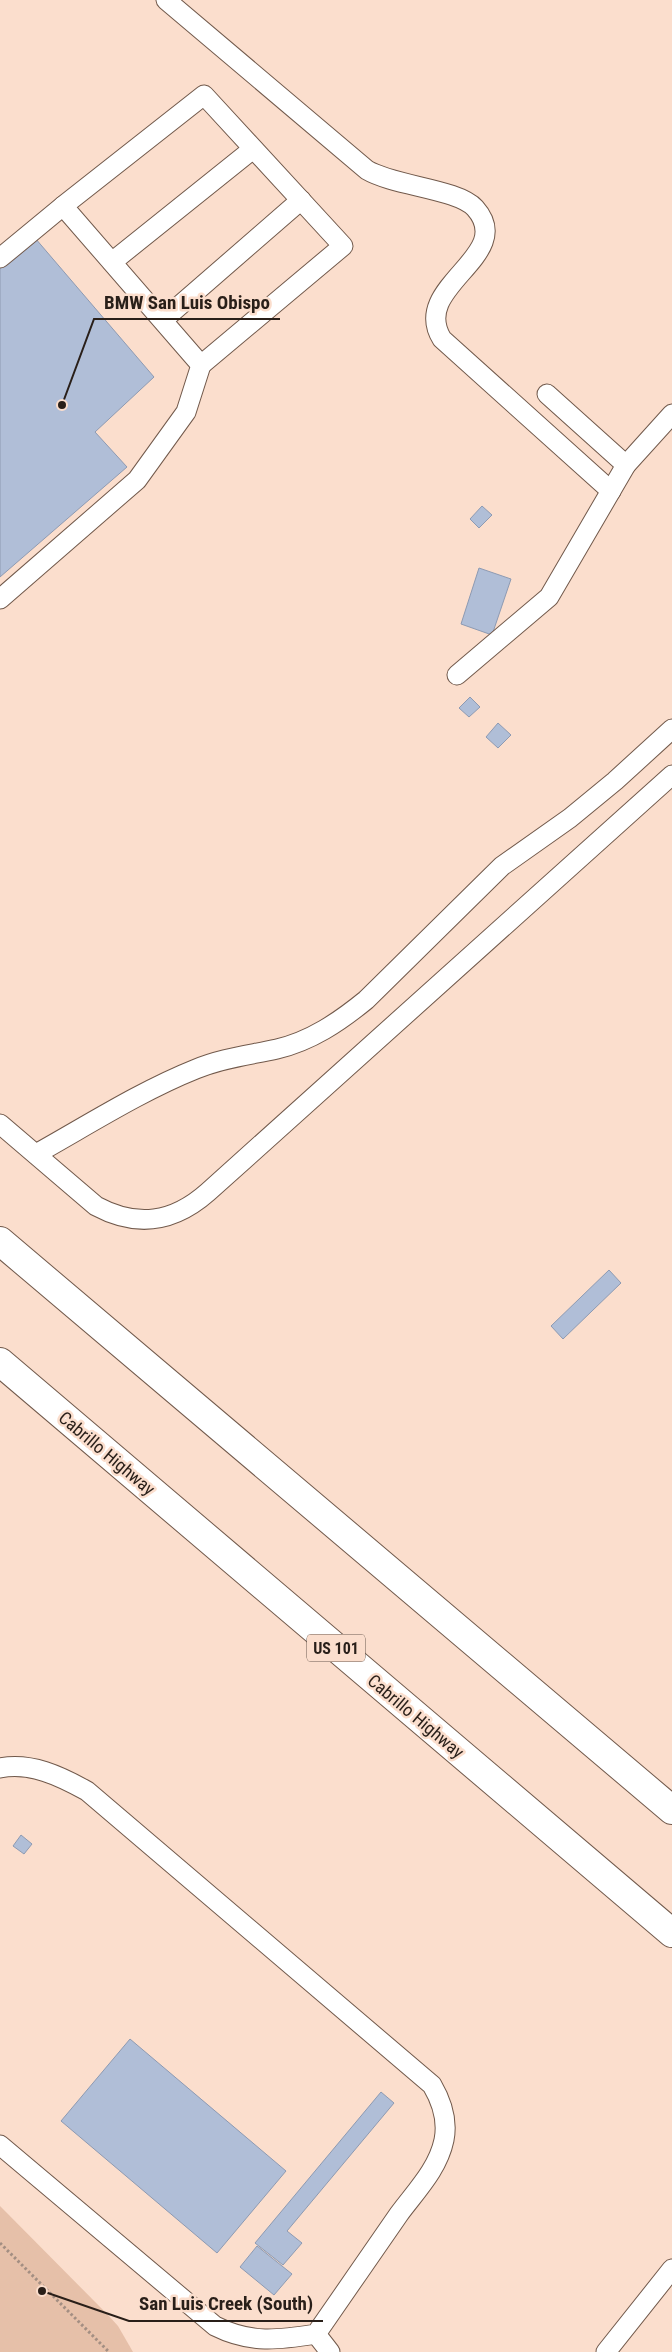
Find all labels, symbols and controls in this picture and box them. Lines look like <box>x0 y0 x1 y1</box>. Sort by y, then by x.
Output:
callout: BMW San Luis Obispo <box>94 285 280 319</box>
text: BMW San Luis Obispo <box>104 291 270 314</box>
street label: Cabrillo Highway <box>55 1407 160 1500</box>
road number: US 101 <box>307 1635 365 1662</box>
street label: Cabrillo Highway <box>364 1670 469 1763</box>
callout: San Luis Creek (South) <box>129 2287 323 2321</box>
text: San Luis Creek (South) <box>139 2292 313 2315</box>

